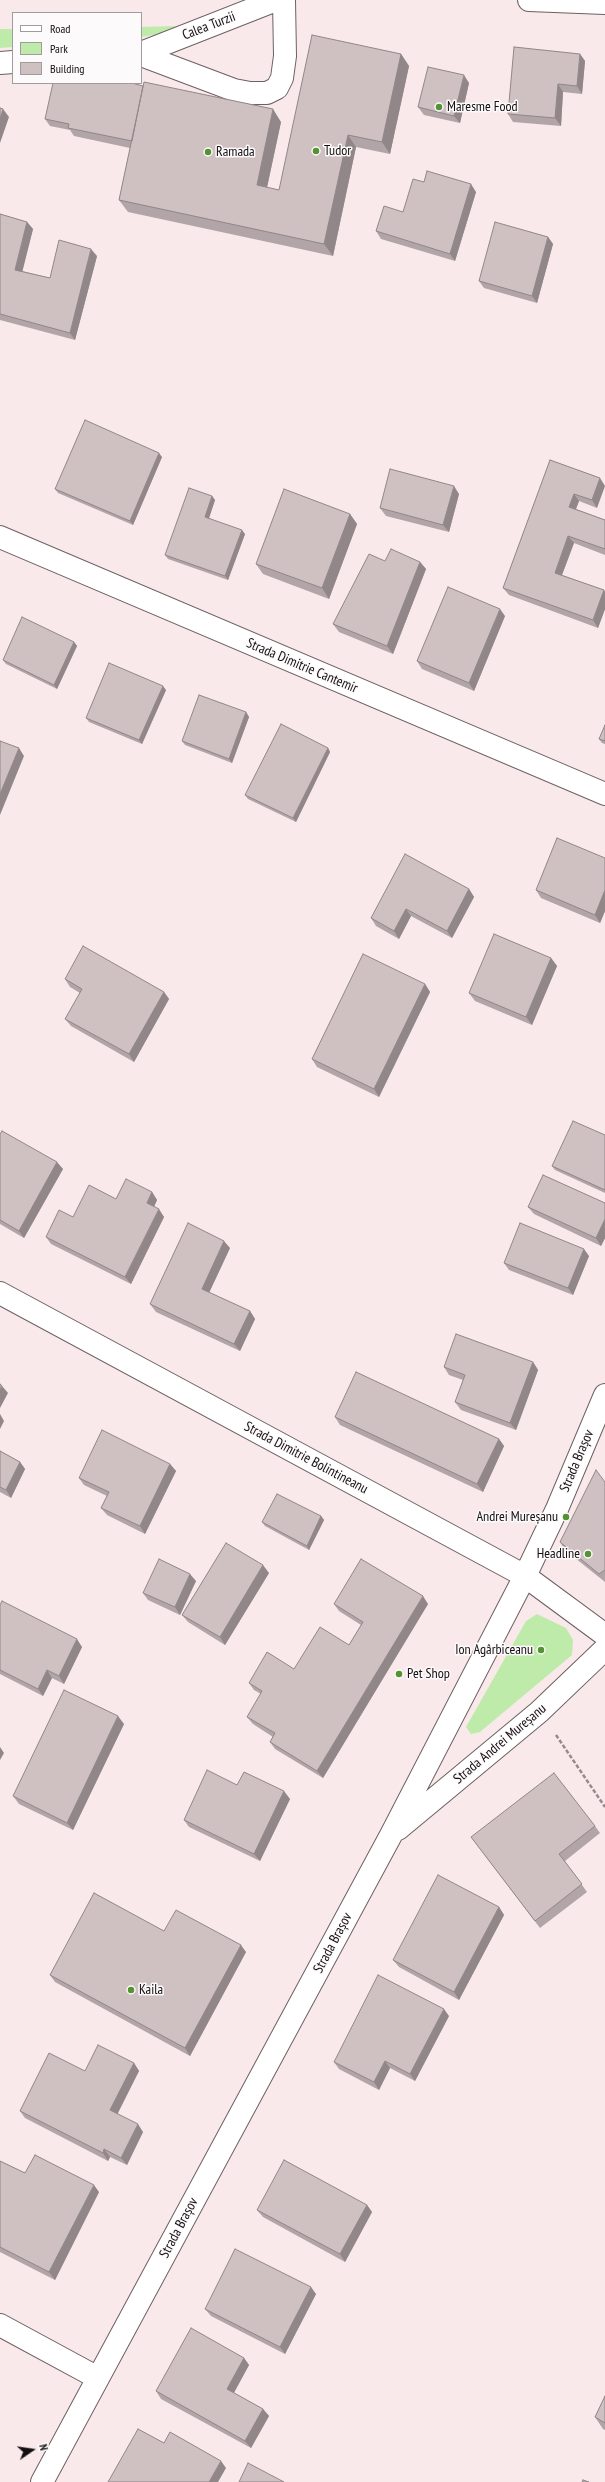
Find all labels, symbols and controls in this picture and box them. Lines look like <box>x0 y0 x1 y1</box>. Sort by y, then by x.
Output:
street label: Calea Turzii <box>180 8 238 44</box>
legend <box>12 12 142 84</box>
text: Road <box>50 21 70 36</box>
text: Park <box>50 41 68 56</box>
text: Building <box>50 61 85 76</box>
place label: Maresme Food <box>447 99 518 115</box>
marker: Maresme Food <box>434 102 444 112</box>
place label: Tudor <box>324 143 351 159</box>
place label: Ramada <box>216 144 255 160</box>
marker: Tudor <box>311 146 321 156</box>
marker: Ramada <box>203 147 213 157</box>
street label: Strada Dimitrie Cantemir <box>244 635 360 697</box>
street label: Strada Dimitrie Bolintineanu <box>241 1418 371 1498</box>
street label: Strada Brașov <box>556 1427 598 1495</box>
place label: Andrei Mureșanu <box>476 1509 558 1525</box>
marker: Andrei Mureșanu <box>561 1512 571 1522</box>
place label: Headline <box>537 1546 580 1562</box>
marker: Headline <box>583 1549 593 1559</box>
place label: Ion Agârbiceanu <box>455 1642 533 1658</box>
marker: Ion Agârbiceanu <box>536 1645 546 1655</box>
place label: Pet Shop <box>407 1666 450 1682</box>
marker: Pet Shop <box>394 1669 404 1679</box>
street label: Strada Andrei Mureșanu <box>450 1700 550 1788</box>
street label: Strada Brașov <box>310 1910 356 1976</box>
place label: Kaila <box>139 1982 163 1998</box>
marker: Kaila <box>126 1985 136 1995</box>
street label: Strada Brașov <box>156 2195 202 2261</box>
north arrow <box>12 2430 52 2470</box>
text: N <box>36 2443 51 2452</box>

